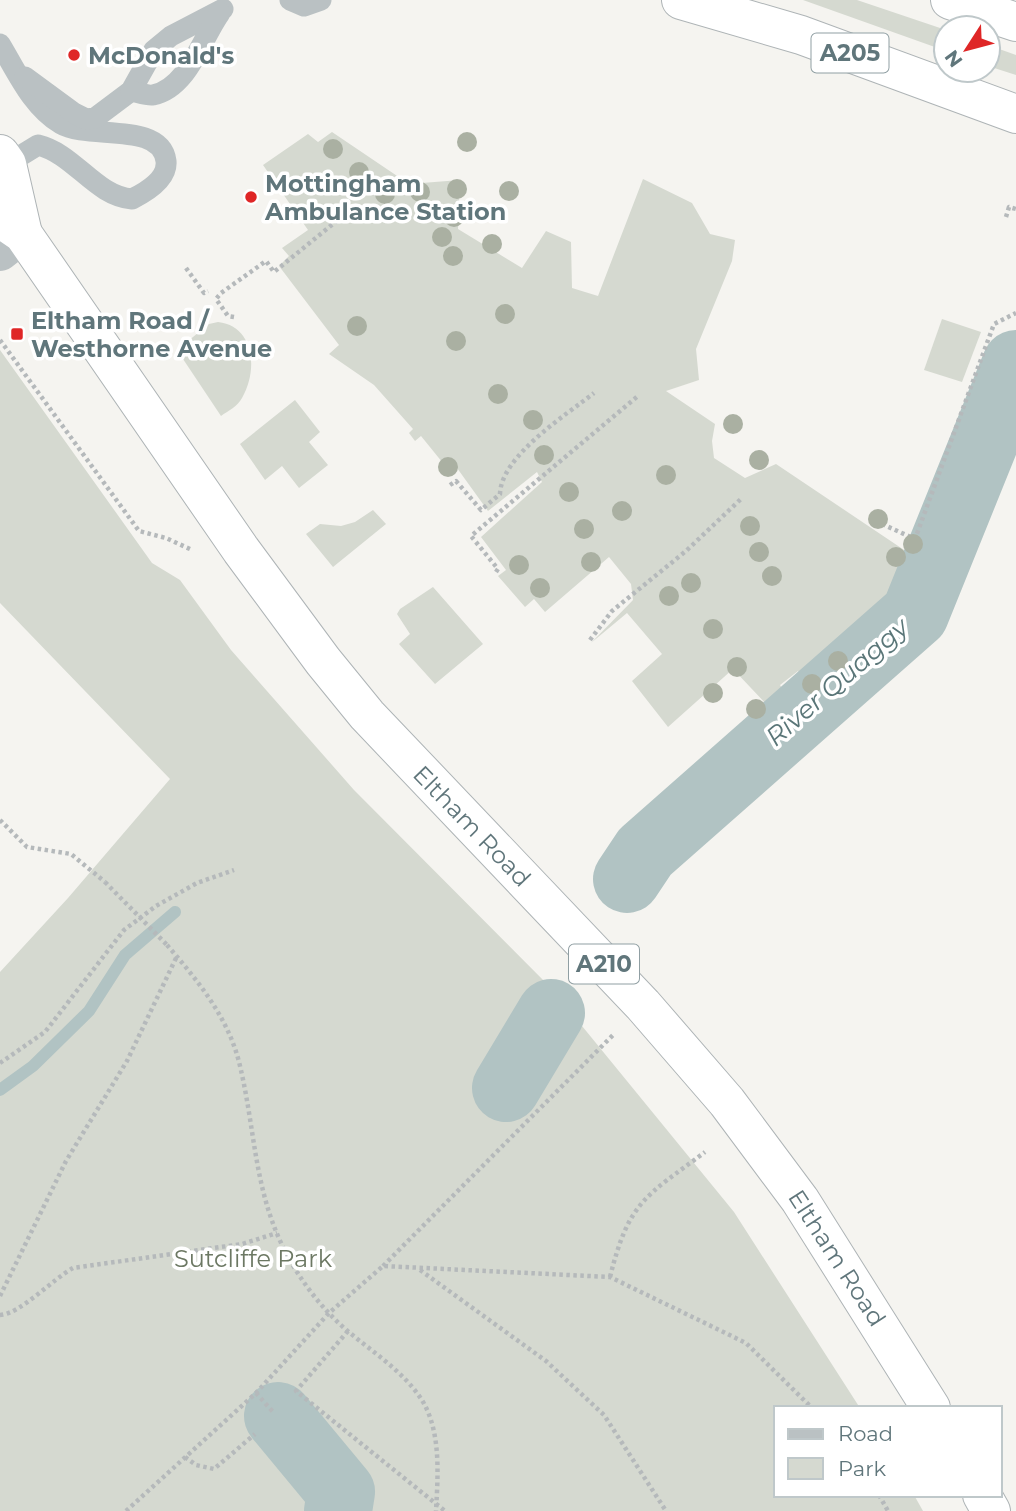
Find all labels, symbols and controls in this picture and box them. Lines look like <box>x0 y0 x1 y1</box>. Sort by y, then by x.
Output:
north arrow <box>932 14 1002 84</box>
road number: A205 <box>812 34 888 72</box>
place label: McDonald's <box>88 41 234 70</box>
text: N <box>940 46 967 72</box>
marker: McDonald's <box>66 47 82 63</box>
place label: Mottingham Ambulance Station <box>264 169 506 226</box>
marker: Mottingham Ambulance Station <box>243 189 259 205</box>
place label: Eltham Road / Westhorne Avenue <box>31 306 272 363</box>
marker: Eltham Road / Westhorne Avenue <box>9 326 25 342</box>
water label: River Quaggy <box>759 610 916 753</box>
street label: Eltham Road <box>407 759 537 893</box>
road number: A210 <box>569 945 639 984</box>
street label: Eltham Road <box>782 1184 892 1332</box>
park label: Sutcliffe Park <box>174 1244 333 1273</box>
legend <box>774 1406 1002 1497</box>
text: Road <box>838 1421 893 1446</box>
text: Park <box>838 1456 886 1481</box>

